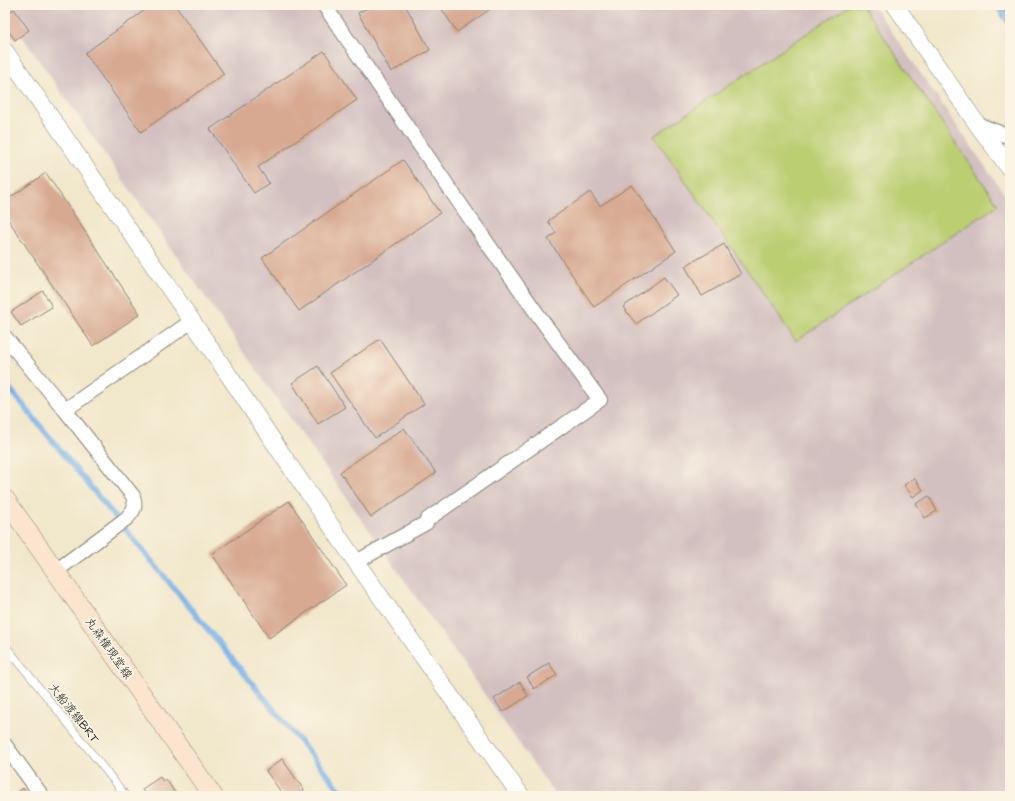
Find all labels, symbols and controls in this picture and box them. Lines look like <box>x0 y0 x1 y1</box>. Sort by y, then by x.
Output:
street label: 丸森権現堂線 <box>81 614 136 683</box>
street label: 大船渡線BRT <box>44 680 103 747</box>

